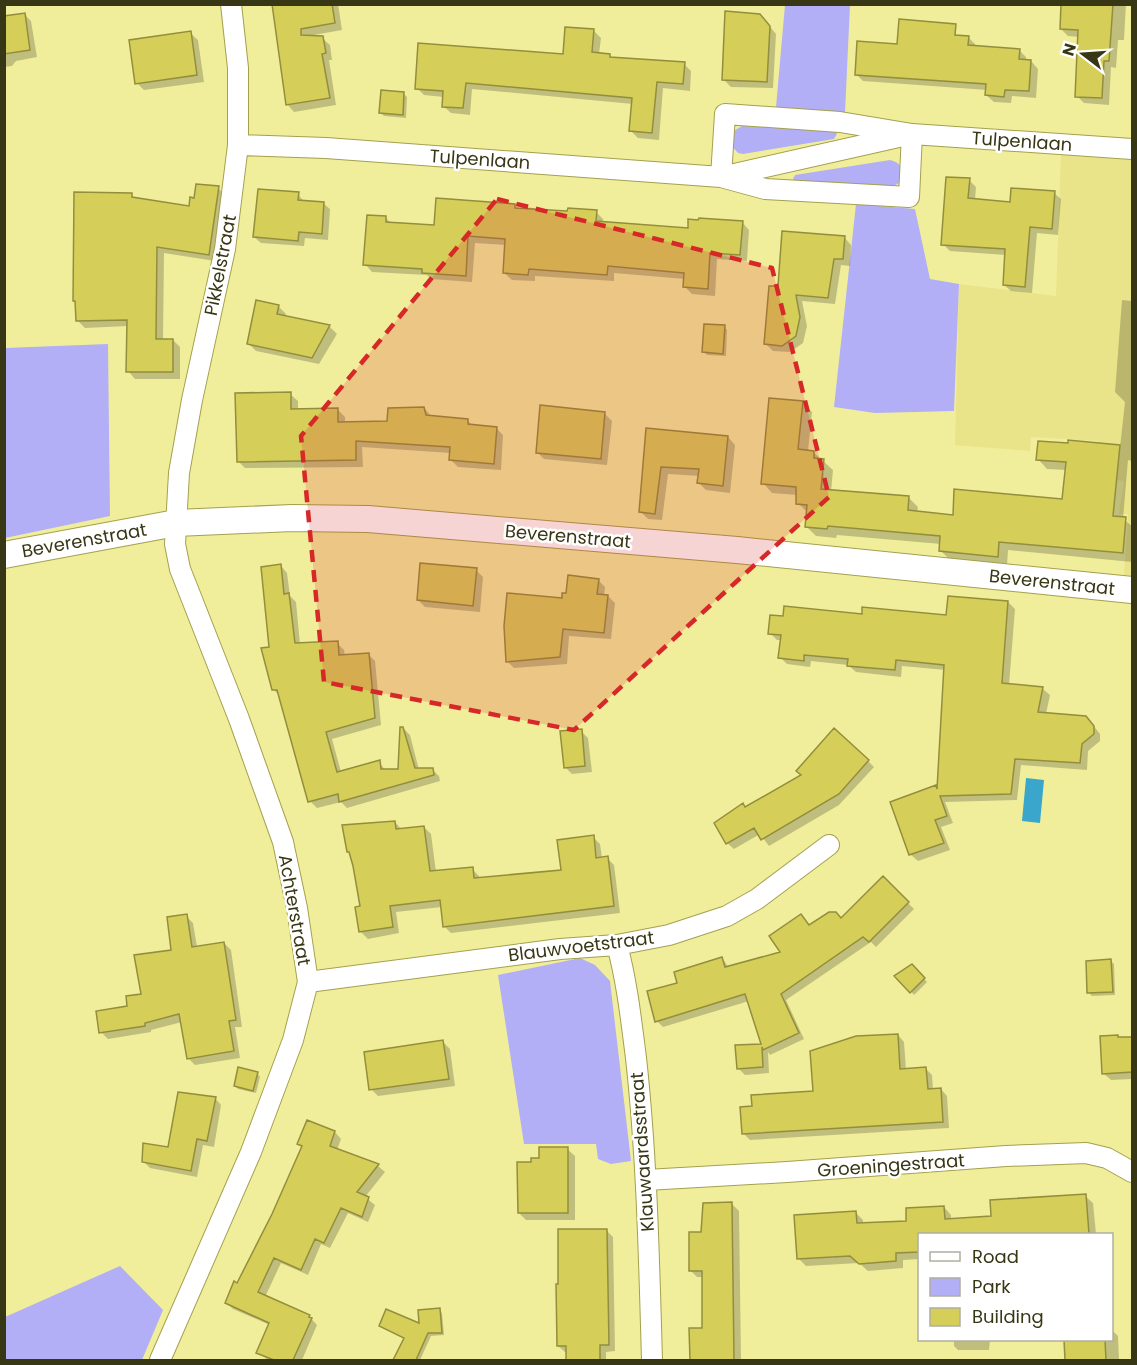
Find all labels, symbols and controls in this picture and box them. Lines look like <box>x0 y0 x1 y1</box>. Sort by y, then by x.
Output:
north arrow <box>1053 24 1113 84</box>
text: N <box>1056 41 1082 59</box>
street label: Tulpenlaan <box>971 125 1073 157</box>
street label: Tulpenlaan <box>429 143 531 175</box>
street label: Pikkelstraat <box>198 212 242 318</box>
street label: Beverenstraat <box>20 517 148 563</box>
street label: Beverenstraat <box>504 518 632 554</box>
street label: Beverenstraat <box>988 563 1116 601</box>
street label: Achterstraat <box>273 852 317 968</box>
street label: Blauwvoetstraat <box>507 925 655 967</box>
street label: Klauwaardsstraat <box>624 1071 660 1233</box>
street label: Groeningestraat <box>816 1147 966 1183</box>
legend <box>918 1233 1113 1341</box>
text: Road <box>972 1244 1019 1269</box>
text: Park <box>972 1274 1011 1299</box>
text: Building <box>972 1304 1044 1329</box>

